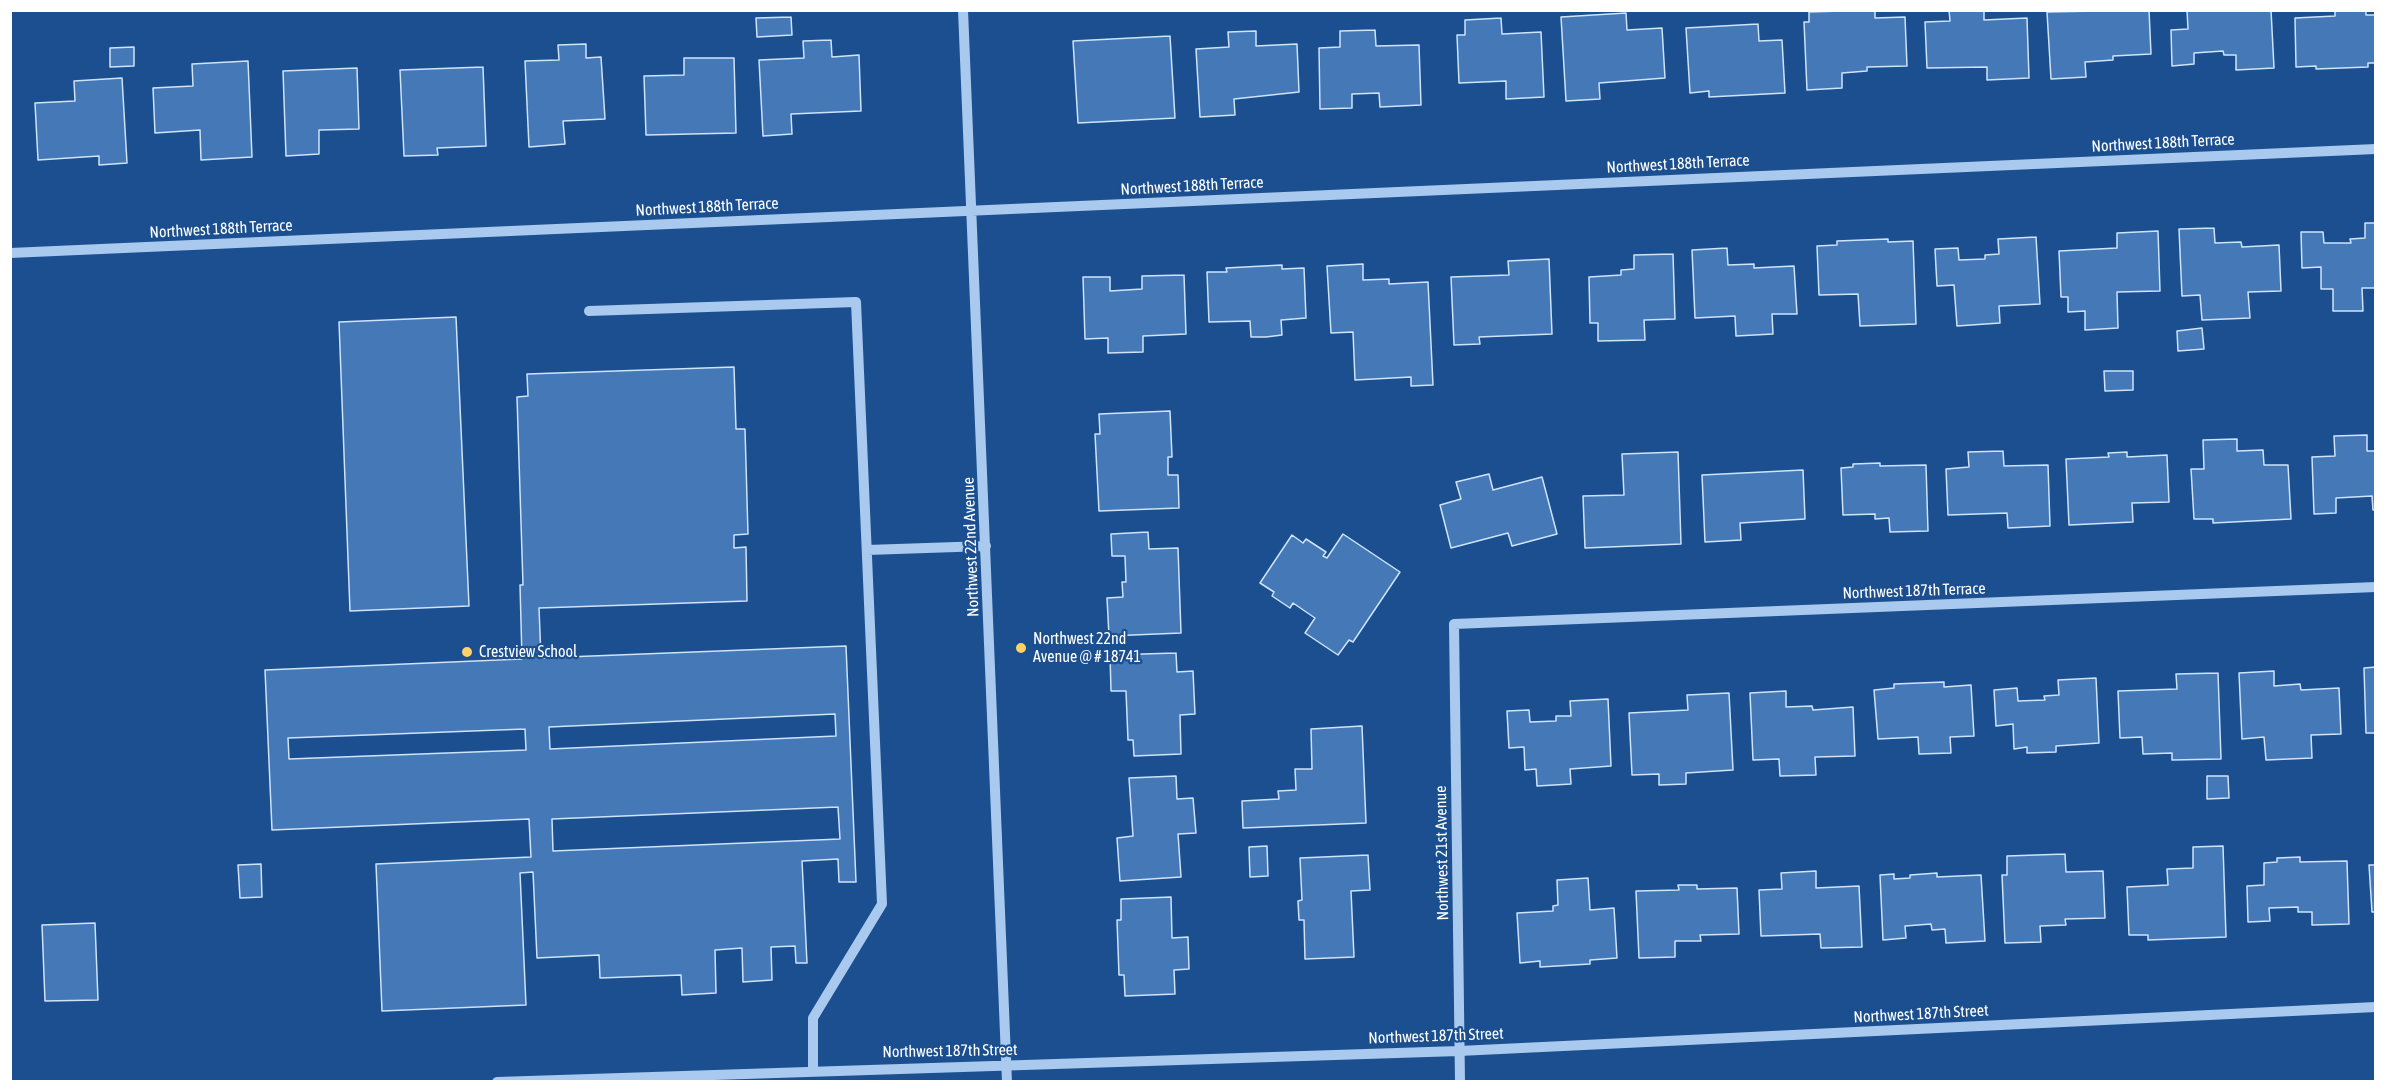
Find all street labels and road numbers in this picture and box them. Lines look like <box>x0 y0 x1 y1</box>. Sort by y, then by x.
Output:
street label: Northwest 188th Terrace <box>2091 130 2235 156</box>
street label: Northwest 188th Terrace <box>1606 151 1750 177</box>
street label: Northwest 188th Terrace <box>1120 173 1264 199</box>
street label: Northwest 188th Terrace <box>635 194 779 220</box>
street label: Northwest 188th Terrace <box>149 216 293 242</box>
street label: Northwest 22nd Avenue <box>959 477 983 617</box>
street label: Northwest 187th Terrace <box>1842 579 1986 603</box>
street label: Northwest 21st Avenue <box>1431 785 1453 921</box>
street label: Northwest 187th Street <box>1853 1001 1989 1027</box>
street label: Northwest 187th Street <box>1368 1024 1504 1048</box>
street label: Northwest 187th Street <box>882 1040 1018 1062</box>

